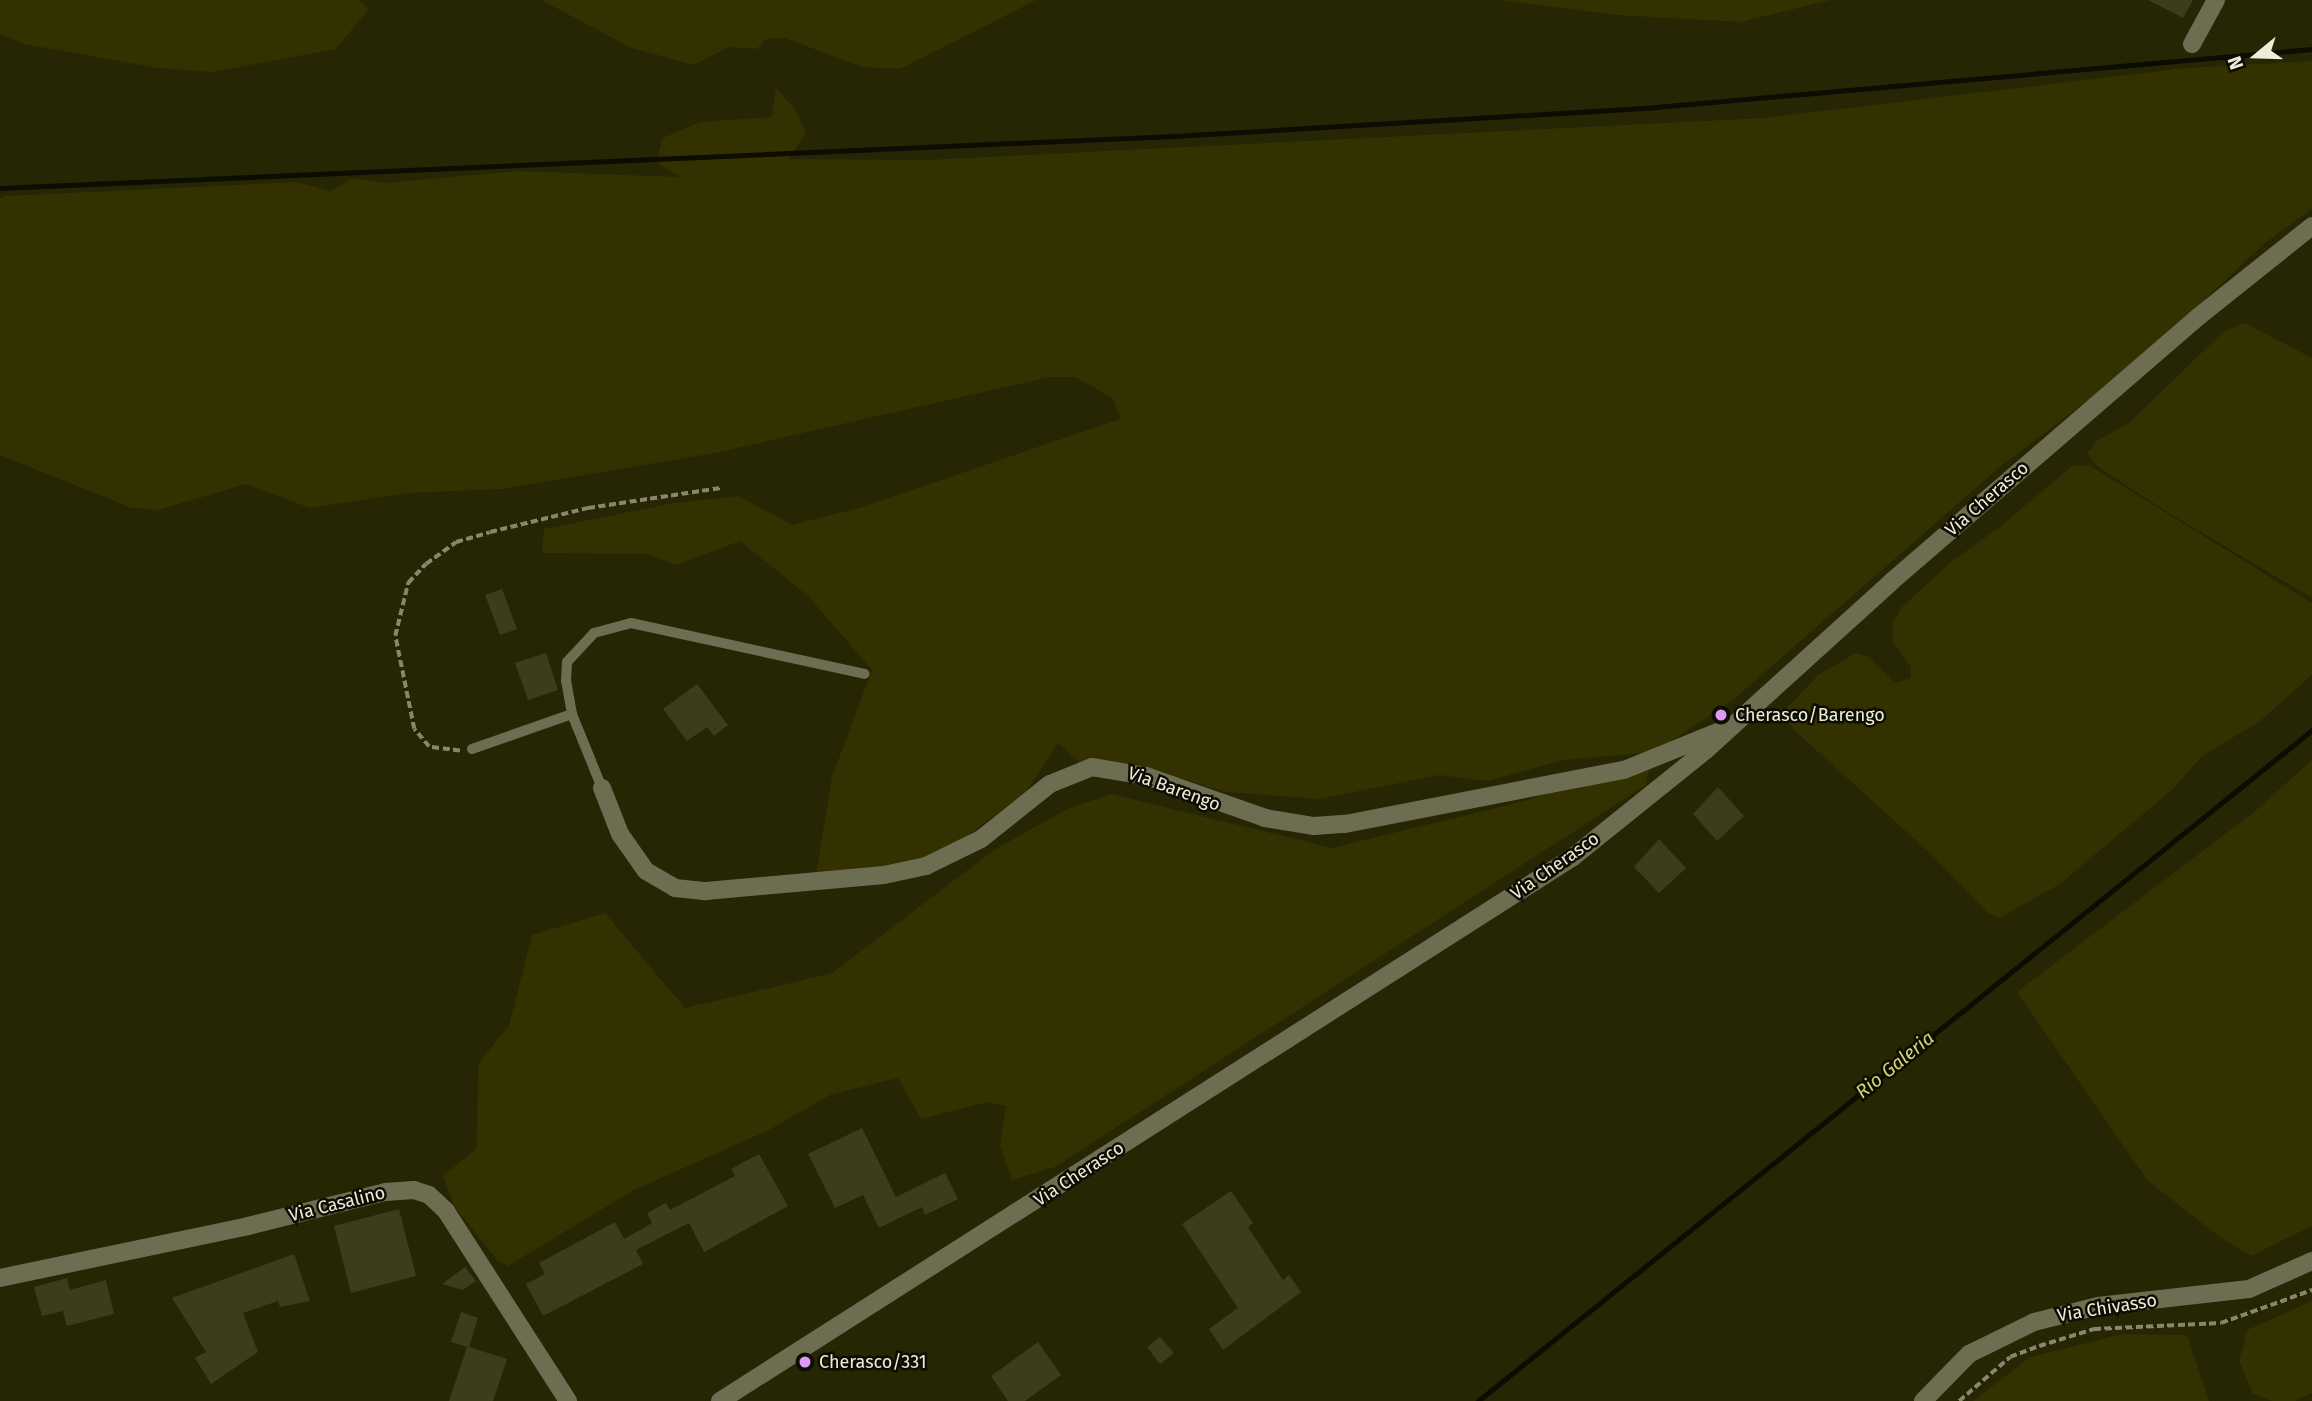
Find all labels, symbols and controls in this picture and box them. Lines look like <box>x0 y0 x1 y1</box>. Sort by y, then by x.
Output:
north arrow <box>2221 21 2291 91</box>
text: N <box>2223 53 2249 73</box>
street label: Via Cherasco <box>1941 457 2033 541</box>
place label: Cherasco/Barengo <box>1735 704 1885 726</box>
marker: Cherasco/Barengo <box>1713 707 1729 723</box>
street label: Via Barengo <box>1125 762 1223 816</box>
street label: Via Cherasco <box>1507 828 1603 904</box>
water label: Rio Galeria <box>1851 1027 1939 1103</box>
street label: Via Cherasco <box>1030 1137 1128 1211</box>
street label: Via Casalino <box>287 1182 387 1226</box>
street label: Via Chivasso <box>2056 1289 2158 1327</box>
place label: Cherasco/331 <box>819 1351 926 1373</box>
marker: Cherasco/331 <box>797 1354 813 1370</box>

